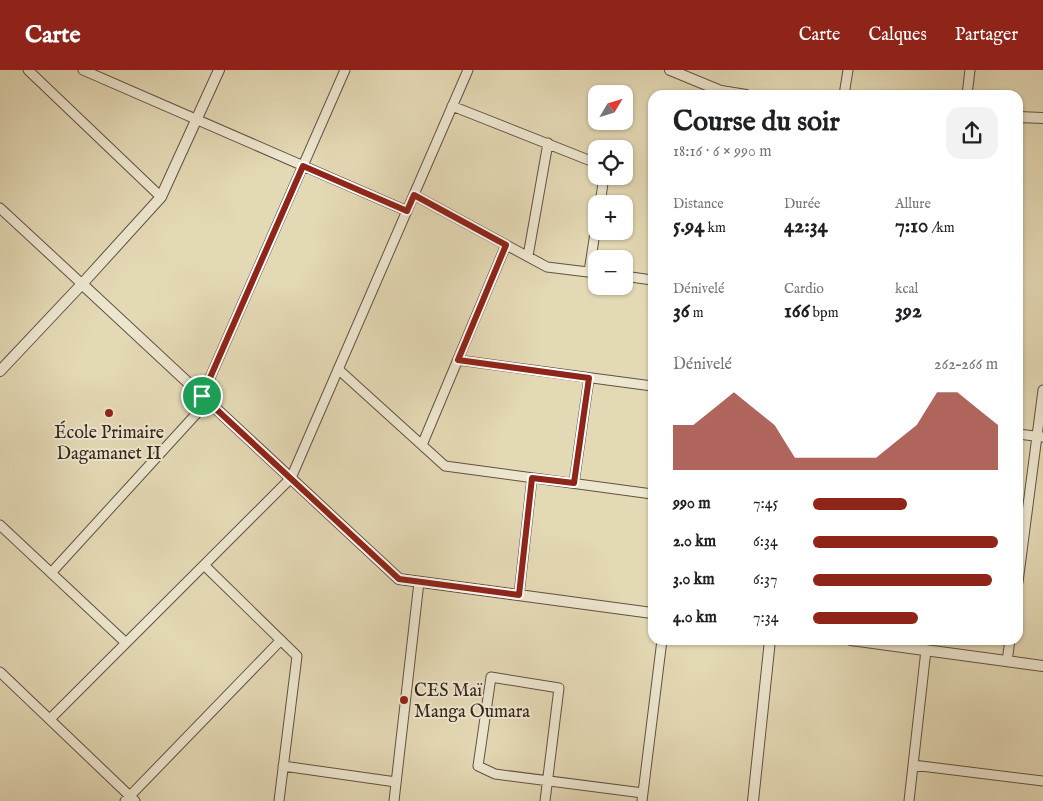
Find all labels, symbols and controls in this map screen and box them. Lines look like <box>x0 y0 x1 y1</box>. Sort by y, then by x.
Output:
text: Carte <box>25 20 81 51</box>
text: Carte <box>799 24 840 47</box>
text: Calques <box>868 24 927 47</box>
text: Partager <box>955 24 1018 47</box>
north arrow <box>588 85 632 130</box>
map controls <box>588 85 633 295</box>
text: Course du soir <box>673 105 840 140</box>
button: share <box>946 107 998 159</box>
button: locate <box>588 140 633 185</box>
text: 18:16 · 6 × 990 m <box>673 142 772 162</box>
button: + <box>588 195 633 240</box>
text: Distance <box>673 195 724 213</box>
text: Durée <box>784 195 821 213</box>
text: Allure <box>895 195 931 213</box>
text: 5.94 <box>673 213 704 240</box>
text: 42:34 <box>784 213 828 240</box>
text: 7:10 <box>895 213 928 240</box>
text: km <box>704 219 726 237</box>
text: /km <box>928 219 955 237</box>
button: − <box>588 250 633 295</box>
text: Dénivelé <box>673 280 725 298</box>
text: Cardio <box>784 280 824 298</box>
text: kcal <box>895 280 918 298</box>
text: 36 <box>673 298 690 325</box>
text: 166 <box>784 298 810 325</box>
text: 392 <box>895 298 922 325</box>
text: m <box>690 304 704 322</box>
text: bpm <box>810 304 838 322</box>
text: Dénivelé <box>673 355 732 375</box>
text: 262–266 m <box>934 355 998 375</box>
pin <box>181 375 223 417</box>
icon: arrive <box>188 382 216 410</box>
marker: École Primaire Dagamanet II <box>103 407 115 419</box>
place label: École Primaire Dagamanet II <box>54 420 164 466</box>
text: 990 m <box>673 494 711 514</box>
text: 7:45 <box>753 494 778 514</box>
text: 2.0 km <box>673 532 716 552</box>
text: 6:34 <box>753 532 778 552</box>
text: 3.0 km <box>673 570 715 590</box>
text: 6:37 <box>753 570 777 590</box>
text: 4.0 km <box>673 608 717 628</box>
text: 7:34 <box>753 608 779 628</box>
place label: CES Maï Manga Oumara <box>414 680 530 724</box>
marker: CES Maï Manga Oumara <box>398 694 410 706</box>

